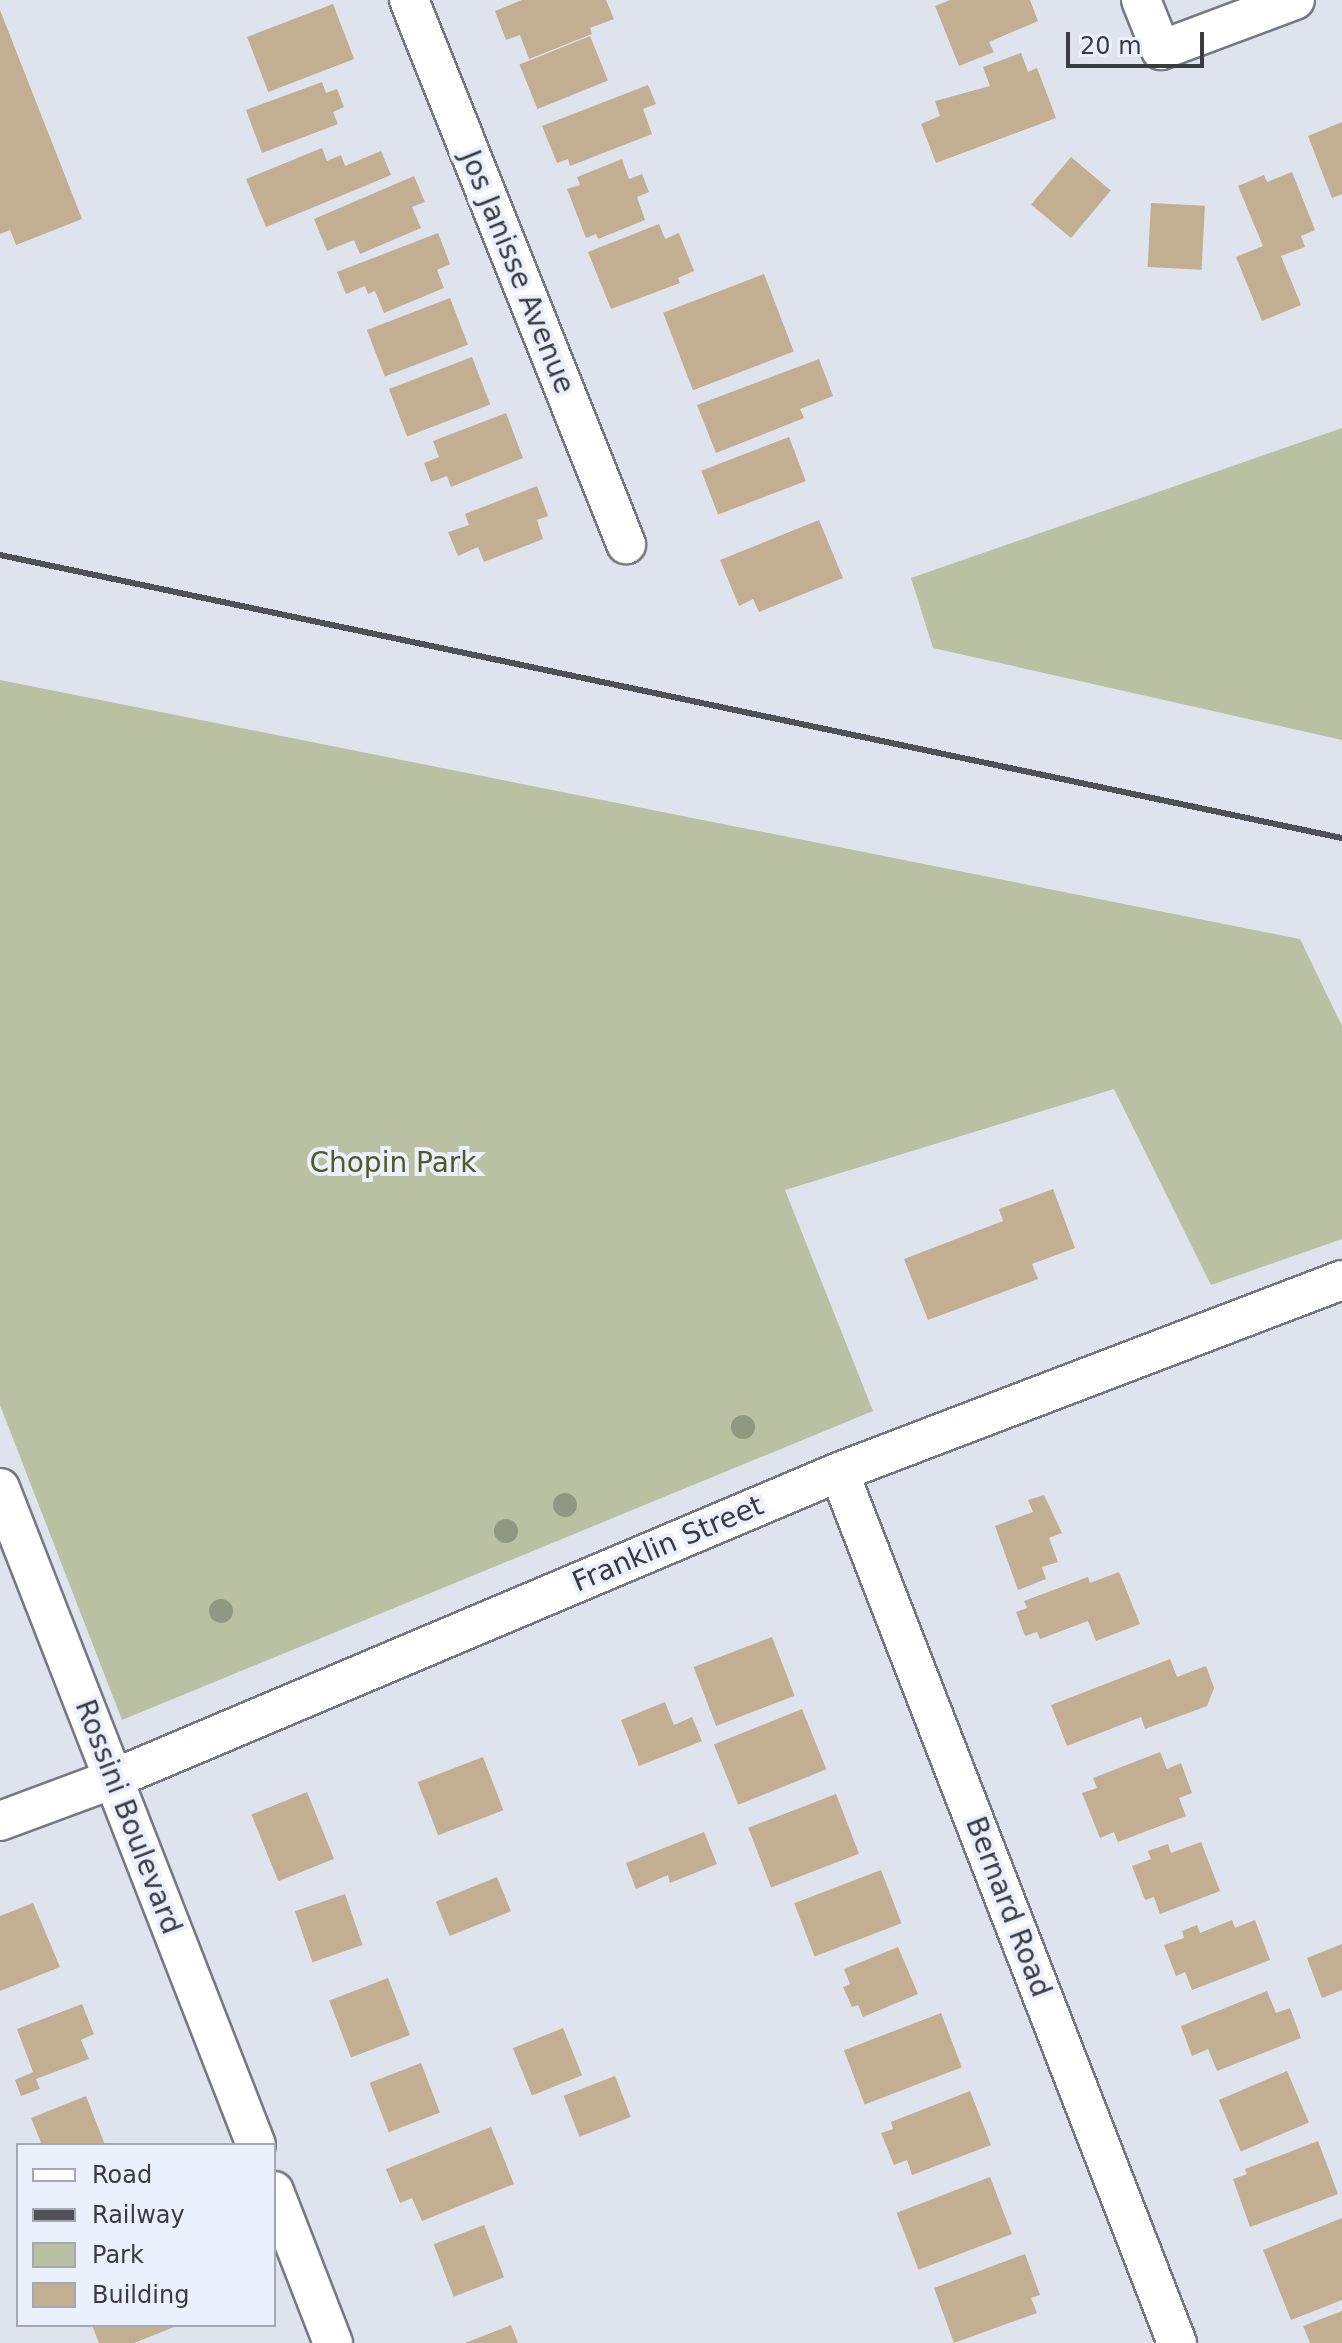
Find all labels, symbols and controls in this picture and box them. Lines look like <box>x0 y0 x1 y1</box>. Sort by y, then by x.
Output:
scale bar <box>1070 16 1208 66</box>
text: 20 m <box>1080 32 1142 60</box>
street label: Jos Janisse Avenue <box>453 146 581 398</box>
park label: Chopin Park <box>309 1146 477 1180</box>
street label: Franklin Street <box>568 1489 768 1599</box>
street label: Rossini Boulevard <box>68 1695 188 1939</box>
street label: Bernard Road <box>958 1812 1058 2002</box>
legend <box>16 2143 276 2327</box>
text: Road <box>92 2161 152 2189</box>
text: Railway <box>92 2201 185 2229</box>
text: Park <box>92 2241 144 2269</box>
text: Building <box>92 2281 189 2309</box>

